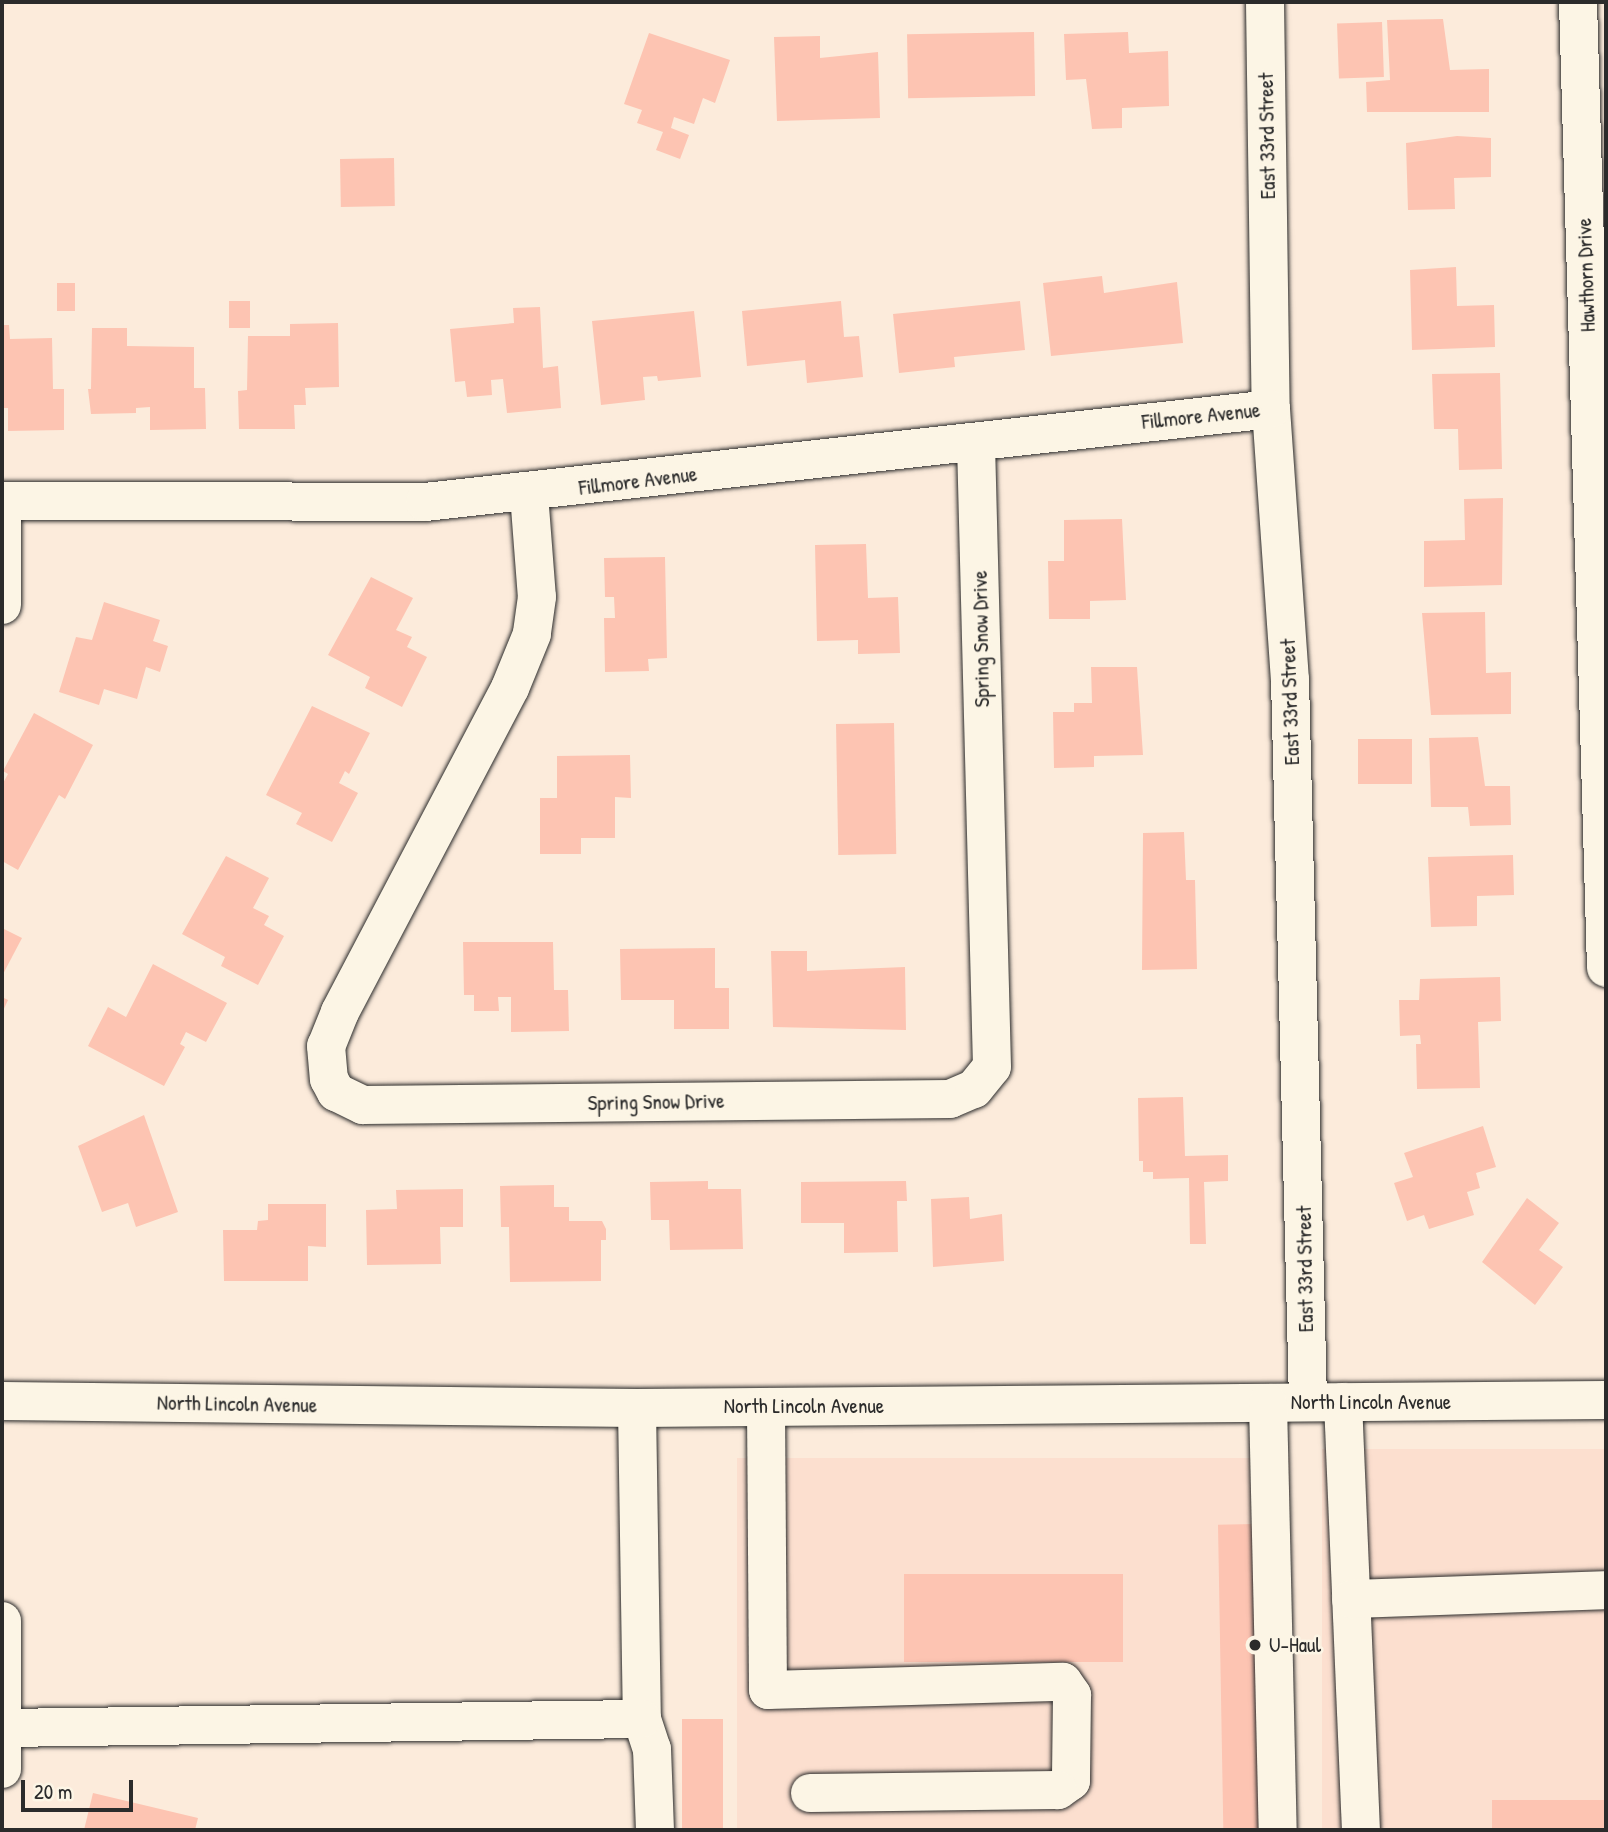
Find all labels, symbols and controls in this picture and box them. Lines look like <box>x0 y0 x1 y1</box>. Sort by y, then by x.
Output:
street label: East 33rd Street <box>1253 73 1281 199</box>
street label: Hawthorn Drive <box>1571 217 1601 333</box>
street label: Fillmore Avenue <box>1141 397 1261 435</box>
street label: Fillmore Avenue <box>577 461 699 501</box>
street label: Spring Snow Drive <box>967 570 995 708</box>
street label: East 33rd Street <box>1275 638 1305 766</box>
street label: Spring Snow Drive <box>587 1088 725 1116</box>
street label: East 33rd Street <box>1291 1206 1319 1332</box>
street label: North Lincoln Avenue <box>1291 1389 1451 1415</box>
street label: North Lincoln Avenue <box>157 1390 317 1418</box>
street label: North Lincoln Avenue <box>724 1393 884 1419</box>
place label: U-Haul <box>1269 1632 1321 1658</box>
marker: U-Haul <box>1247 1637 1263 1653</box>
scale bar <box>24 1766 136 1810</box>
text: 20 m <box>34 1777 72 1806</box>

